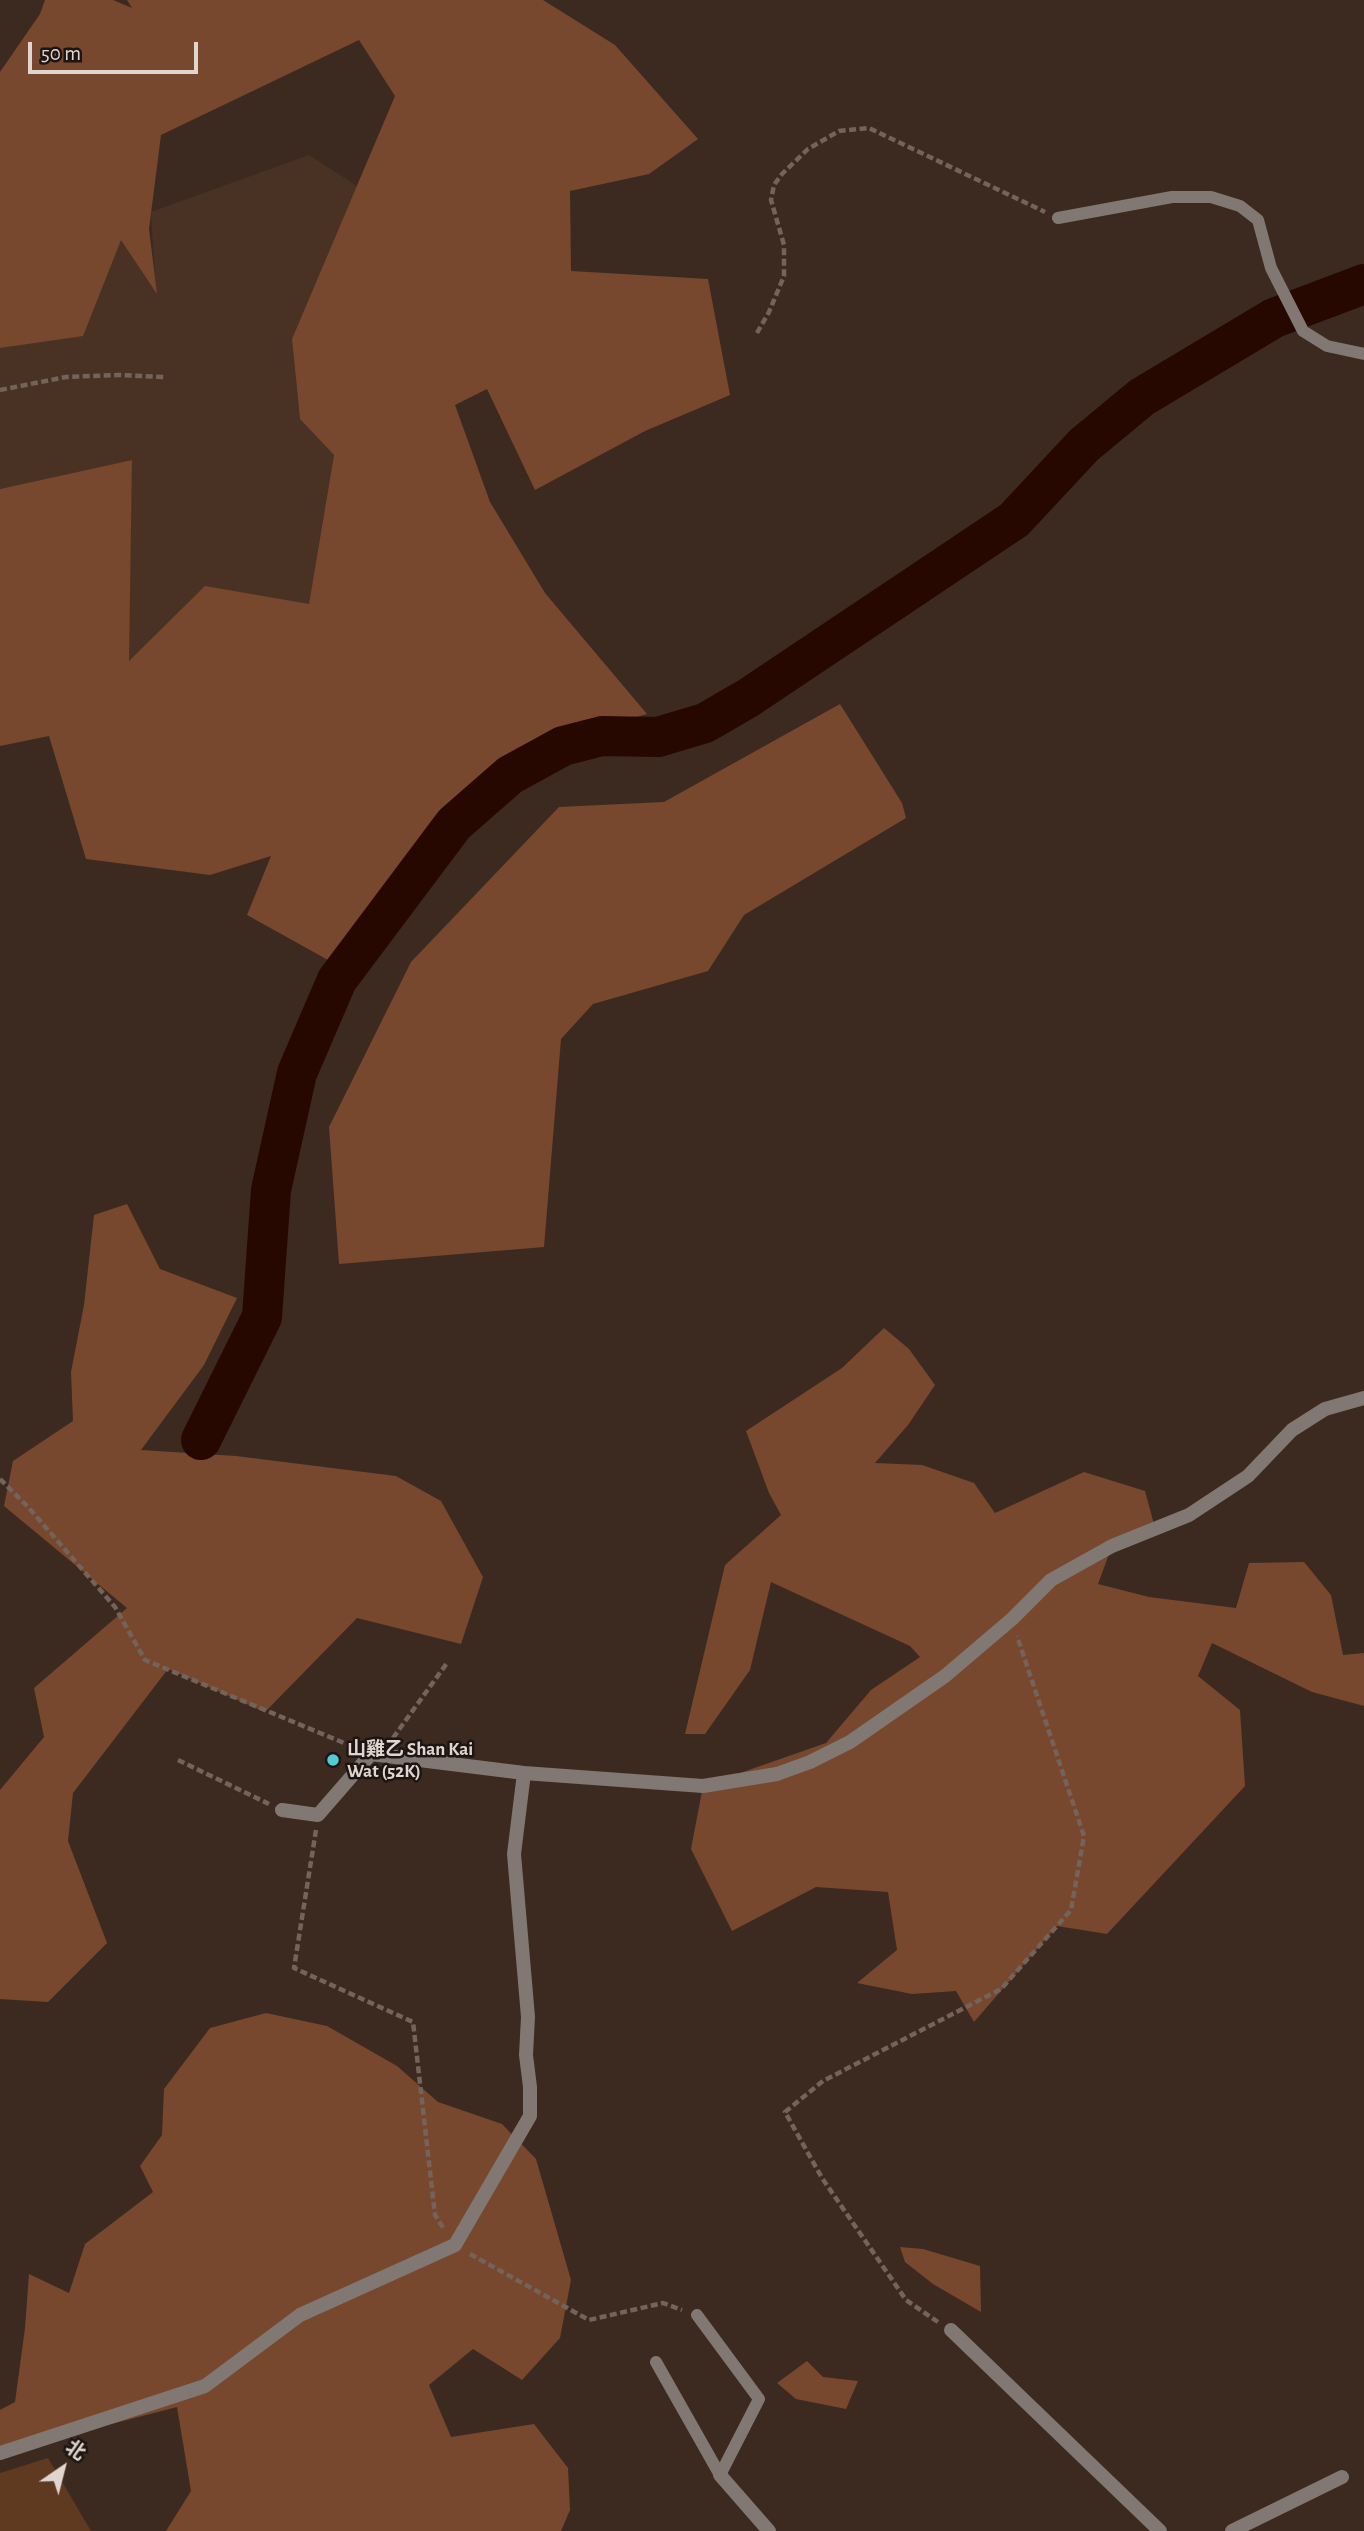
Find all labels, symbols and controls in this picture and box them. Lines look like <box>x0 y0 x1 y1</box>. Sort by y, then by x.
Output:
scale bar <box>32 28 201 72</box>
text: 50 m <box>41 43 81 64</box>
place label: 山雞乙 Shan Kai Wat (52K) <box>347 1738 473 1782</box>
marker: 山雞乙 Shan Kai Wat (52K) <box>325 1752 341 1768</box>
north arrow <box>28 2433 98 2503</box>
text: 北 <box>62 2437 89 2464</box>

